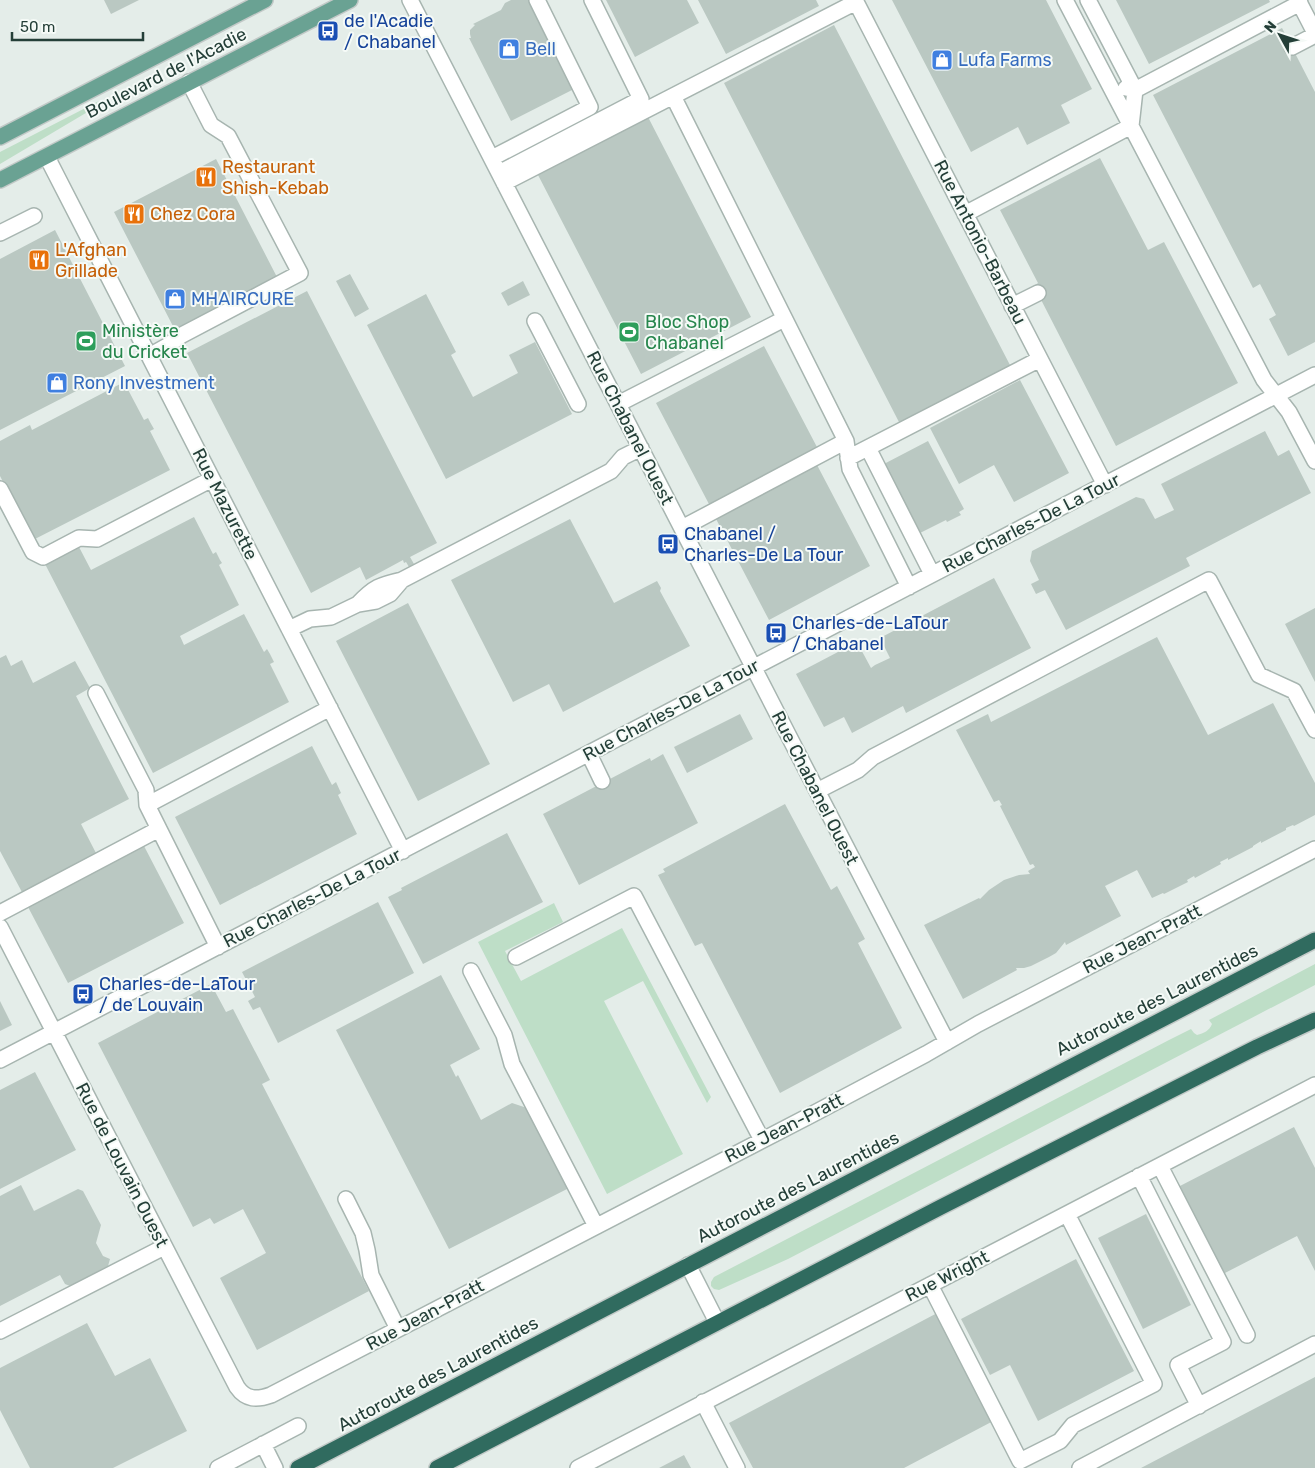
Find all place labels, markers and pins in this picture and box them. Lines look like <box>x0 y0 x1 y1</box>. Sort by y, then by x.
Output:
place label: de l'Acadie / Chabanel <box>344 10 436 53</box>
bus stop icon: de l'Acadie / Chabanel <box>316 19 340 43</box>
shop icon: Bell <box>497 37 521 61</box>
place label: Bell <box>525 38 556 60</box>
shop icon: Lufa Farms <box>930 48 954 72</box>
place label: Lufa Farms <box>958 49 1052 71</box>
place label: Restaurant Shish-Kebab <box>222 156 329 199</box>
restaurant icon: Restaurant Shish-Kebab <box>194 165 218 189</box>
restaurant icon: Chez Cora <box>122 202 146 226</box>
place label: Chez Cora <box>150 203 236 225</box>
place label: L'Afghan Grillade <box>55 239 127 282</box>
restaurant icon: L'Afghan Grillade <box>27 248 51 272</box>
shop icon: MHAIRCURE <box>163 287 187 311</box>
place label: MHAIRCURE <box>191 288 294 310</box>
place label: Bloc Shop Chabanel <box>645 311 729 354</box>
place label: Ministère du Cricket <box>102 320 187 363</box>
sports icon: Bloc Shop Chabanel <box>617 320 641 344</box>
sports icon: Ministère du Cricket <box>74 329 98 353</box>
shop icon: Rony Investment <box>45 371 69 395</box>
place label: Rony Investment <box>73 372 215 394</box>
place label: Chabanel / Charles-De La Tour <box>684 523 844 566</box>
bus stop icon: Chabanel / Charles-De La Tour <box>656 532 680 556</box>
place label: Charles-de-LaTour / Chabanel <box>792 612 948 655</box>
bus stop icon: Charles-de-LaTour / Chabanel <box>764 621 788 645</box>
place label: Charles-de-LaTour / de Louvain <box>99 973 255 1016</box>
bus stop icon: Charles-de-LaTour / de Louvain <box>71 982 95 1006</box>

